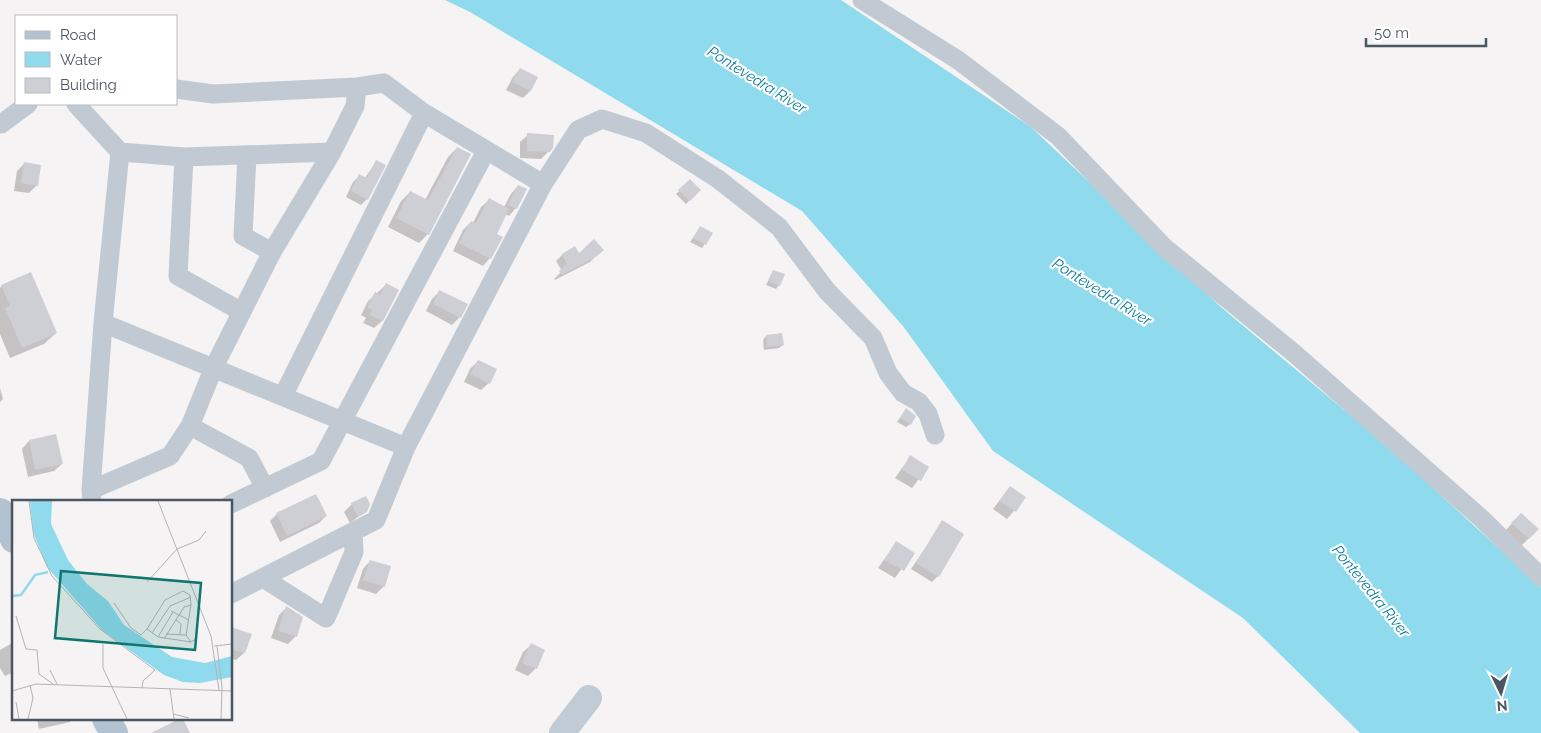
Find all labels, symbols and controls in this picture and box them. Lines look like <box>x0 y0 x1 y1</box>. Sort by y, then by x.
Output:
legend <box>15 15 178 105</box>
scale bar <box>1366 15 1486 47</box>
text: 50 m <box>1374 24 1409 42</box>
text: Road <box>60 26 96 44</box>
water label: Pontevedra River <box>704 42 810 118</box>
text: Water <box>60 51 103 69</box>
text: Building <box>60 76 117 94</box>
water label: Pontevedra River <box>1049 254 1155 330</box>
inset map <box>12 500 232 720</box>
water label: Pontevedra River <box>1328 541 1414 641</box>
north arrow <box>1476 668 1526 718</box>
text: N <box>1496 698 1508 714</box>

